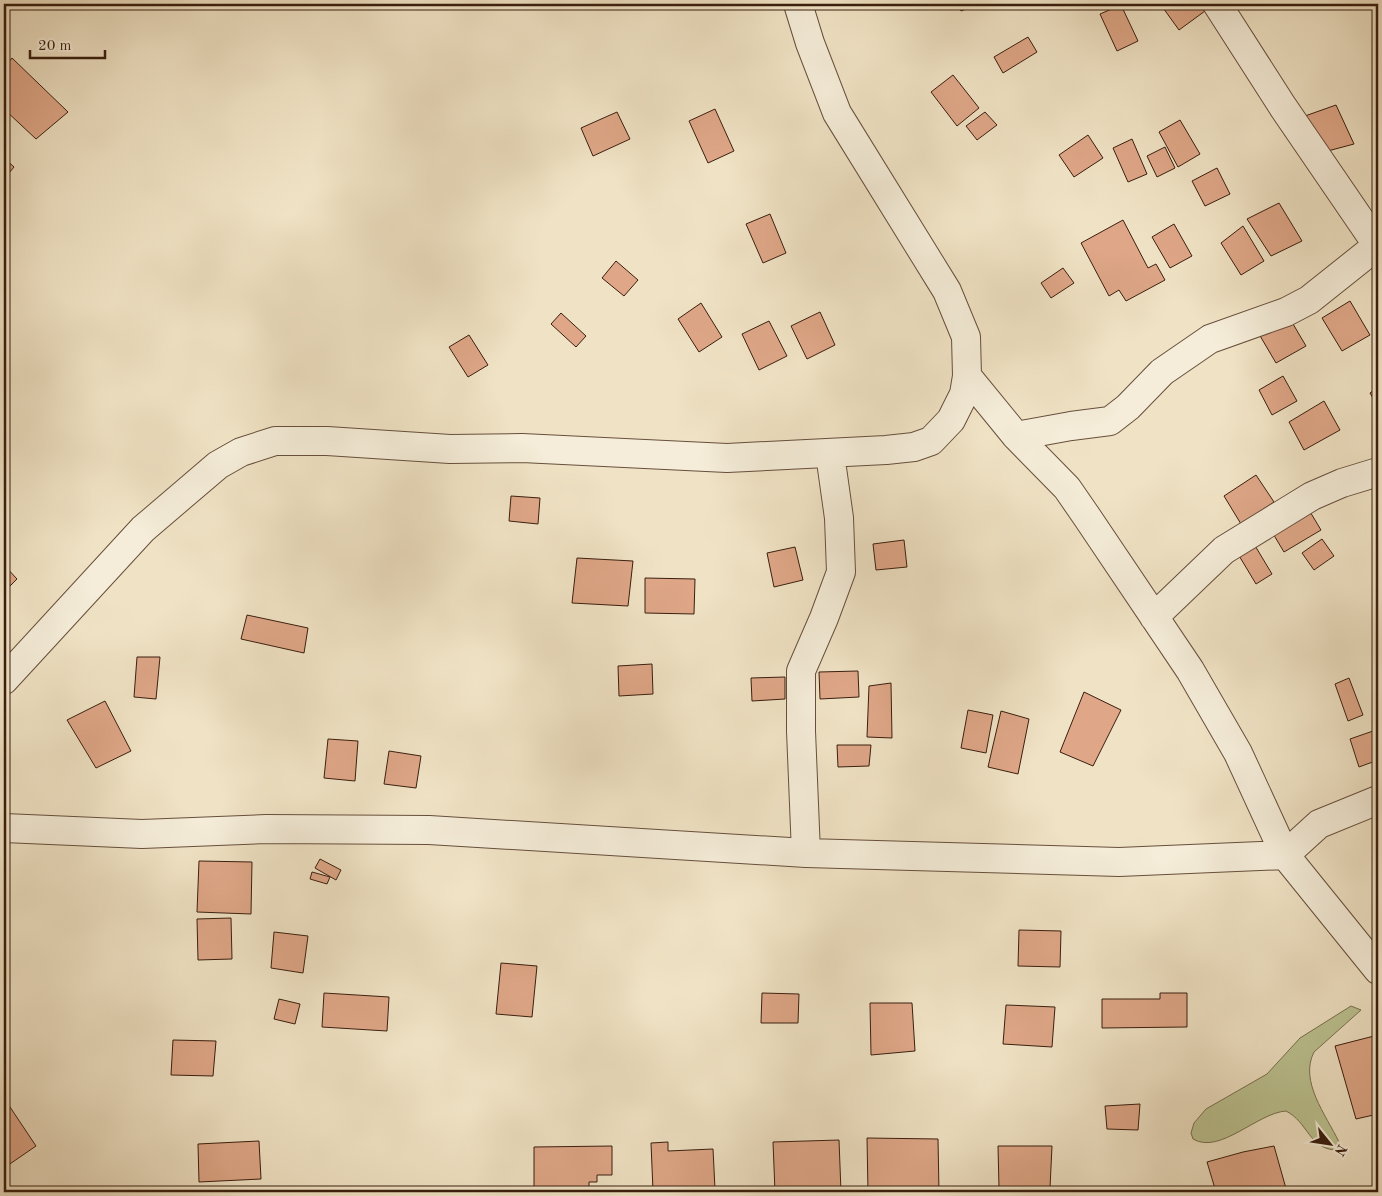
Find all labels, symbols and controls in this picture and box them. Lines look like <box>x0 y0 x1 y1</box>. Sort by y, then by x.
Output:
scale bar <box>30 28 105 60</box>
text: 20 m <box>38 39 72 54</box>
north arrow <box>1304 1118 1354 1168</box>
text: N <box>1332 1142 1349 1158</box>

